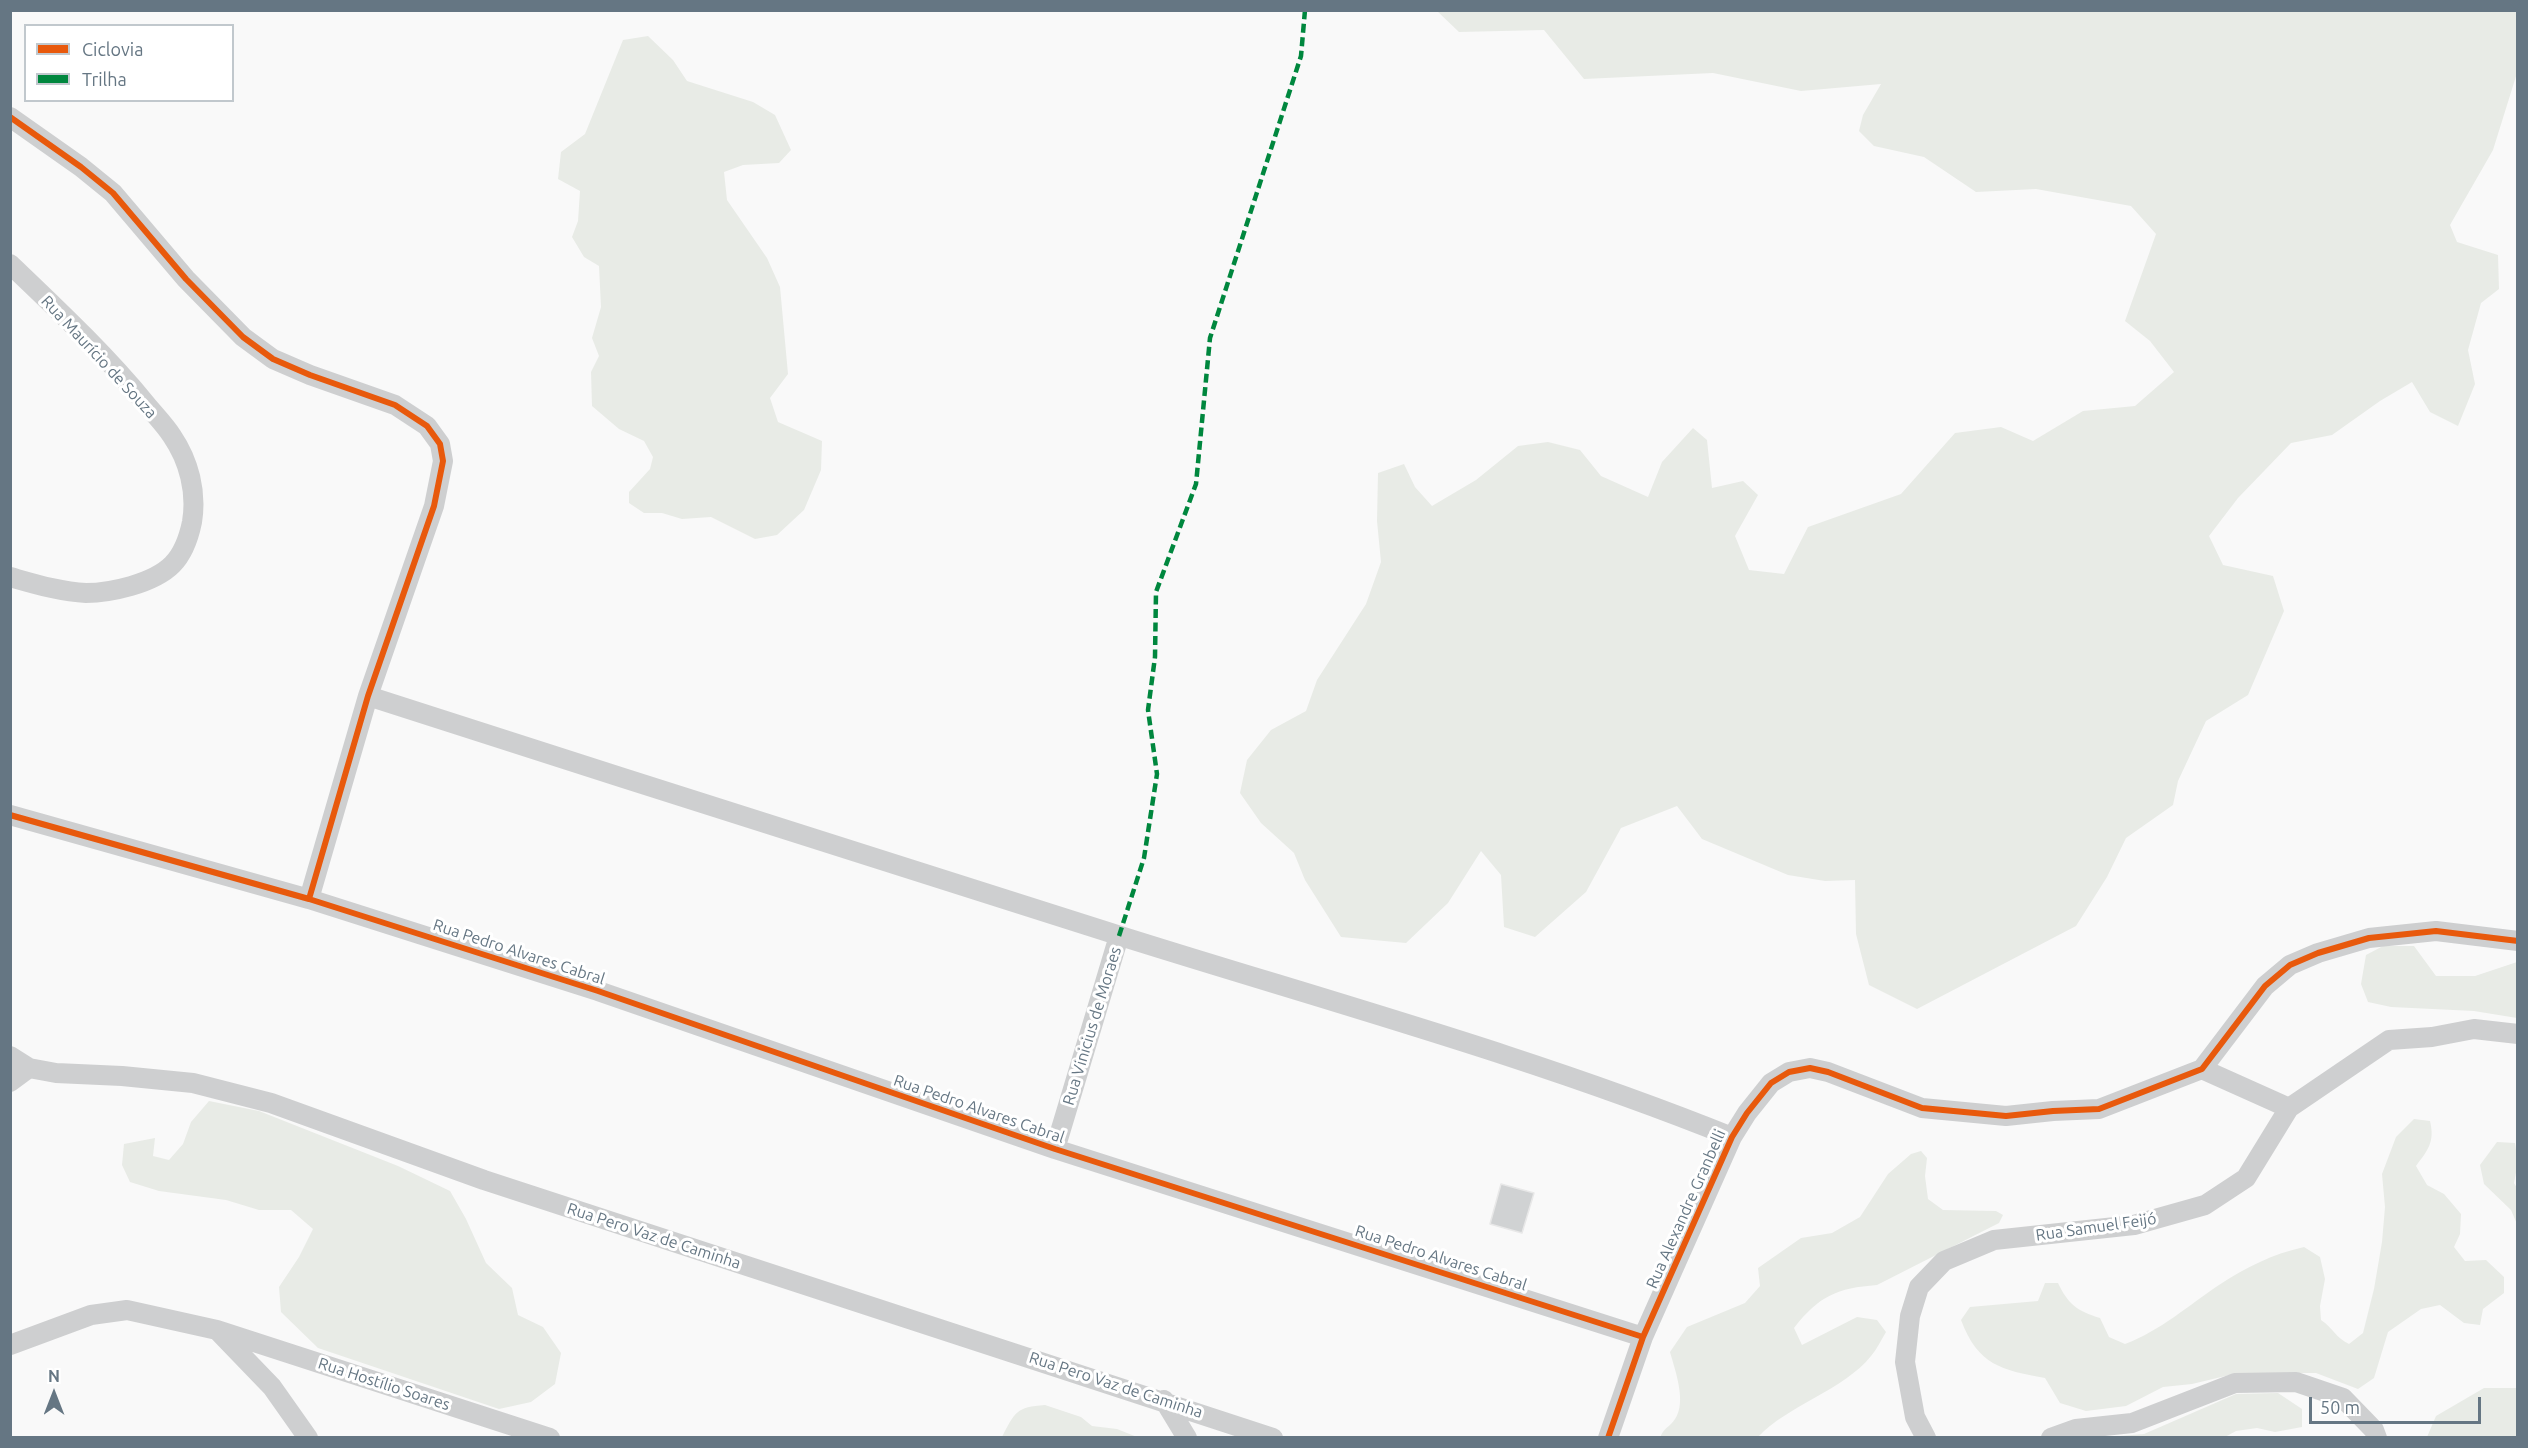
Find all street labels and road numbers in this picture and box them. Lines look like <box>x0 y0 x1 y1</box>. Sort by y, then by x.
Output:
street label: Rua Maurício de Souza <box>37 292 161 422</box>
street label: Rua Pedro Alvares Cabral <box>431 915 607 989</box>
street label: Rua Vinicius de Moraes <box>1059 944 1125 1108</box>
street label: Rua Pedro Alvares Cabral <box>891 1071 1067 1147</box>
street label: Rua Alexandre Granbelli <box>1642 1126 1730 1292</box>
street label: Rua Pero Vaz de Caminha <box>565 1199 743 1273</box>
street label: Rua Samuel Feijó <box>2034 1209 2158 1245</box>
street label: Rua Pedro Alvares Cabral <box>1353 1221 1529 1295</box>
street label: Rua Pero Vaz de Caminha <box>1027 1348 1205 1422</box>
street label: Rua Hostílio Soares <box>316 1354 452 1414</box>

